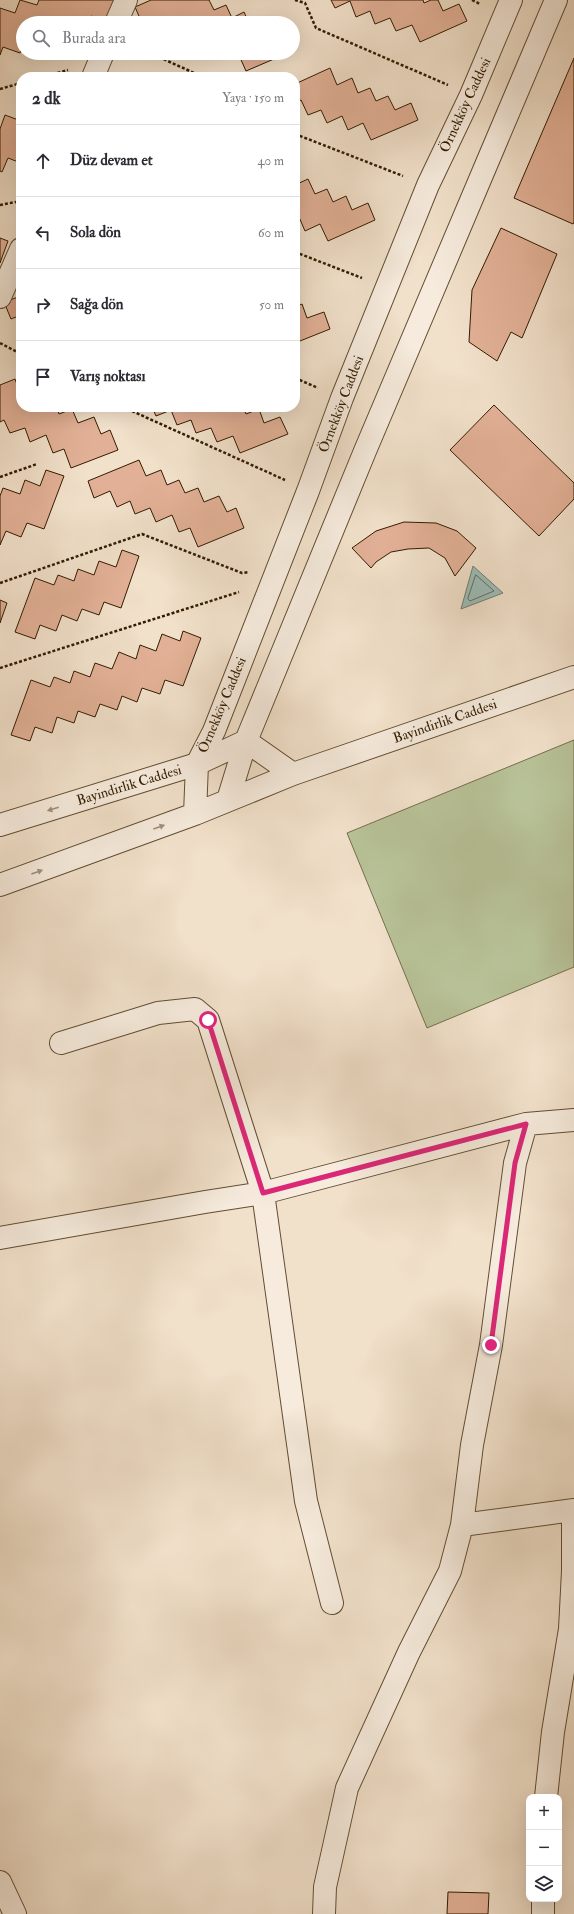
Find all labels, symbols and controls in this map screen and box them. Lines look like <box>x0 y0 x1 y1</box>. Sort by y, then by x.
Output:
search box <box>16 16 300 60</box>
icon: search <box>30 27 52 49</box>
text: Burada ara <box>62 29 126 48</box>
street label: Örnekköy Caddesi <box>436 55 495 156</box>
text: 2 dk <box>32 88 61 109</box>
text: Yaya · 150 m <box>222 90 284 106</box>
icon: ahead <box>32 150 54 172</box>
text: Düz devam et <box>70 151 153 170</box>
text: 40 m <box>258 153 284 169</box>
icon: left <box>32 222 54 244</box>
text: Sola dön <box>70 223 121 242</box>
text: 60 m <box>258 225 284 241</box>
icon: right <box>32 294 54 316</box>
text: Sağa dön <box>70 295 124 314</box>
text: 50 m <box>259 297 284 313</box>
street label: Örnekköy Caddesi <box>315 353 368 455</box>
icon: arrive <box>32 366 54 388</box>
text: Varış noktası <box>70 367 145 386</box>
street label: Örnekköy Caddesi <box>194 654 251 756</box>
street label: Bayindirlik Caddesi <box>391 695 500 748</box>
street label: Bayindirlik Caddesi <box>75 761 184 810</box>
one-way arrow <box>46 806 58 812</box>
one-way arrow <box>153 824 165 830</box>
one-way arrow <box>31 868 43 874</box>
route start <box>199 1011 217 1029</box>
route end <box>482 1336 500 1354</box>
map controls <box>526 1794 562 1902</box>
button: + <box>526 1794 562 1830</box>
button: − <box>526 1830 562 1866</box>
button: layers <box>526 1866 562 1902</box>

